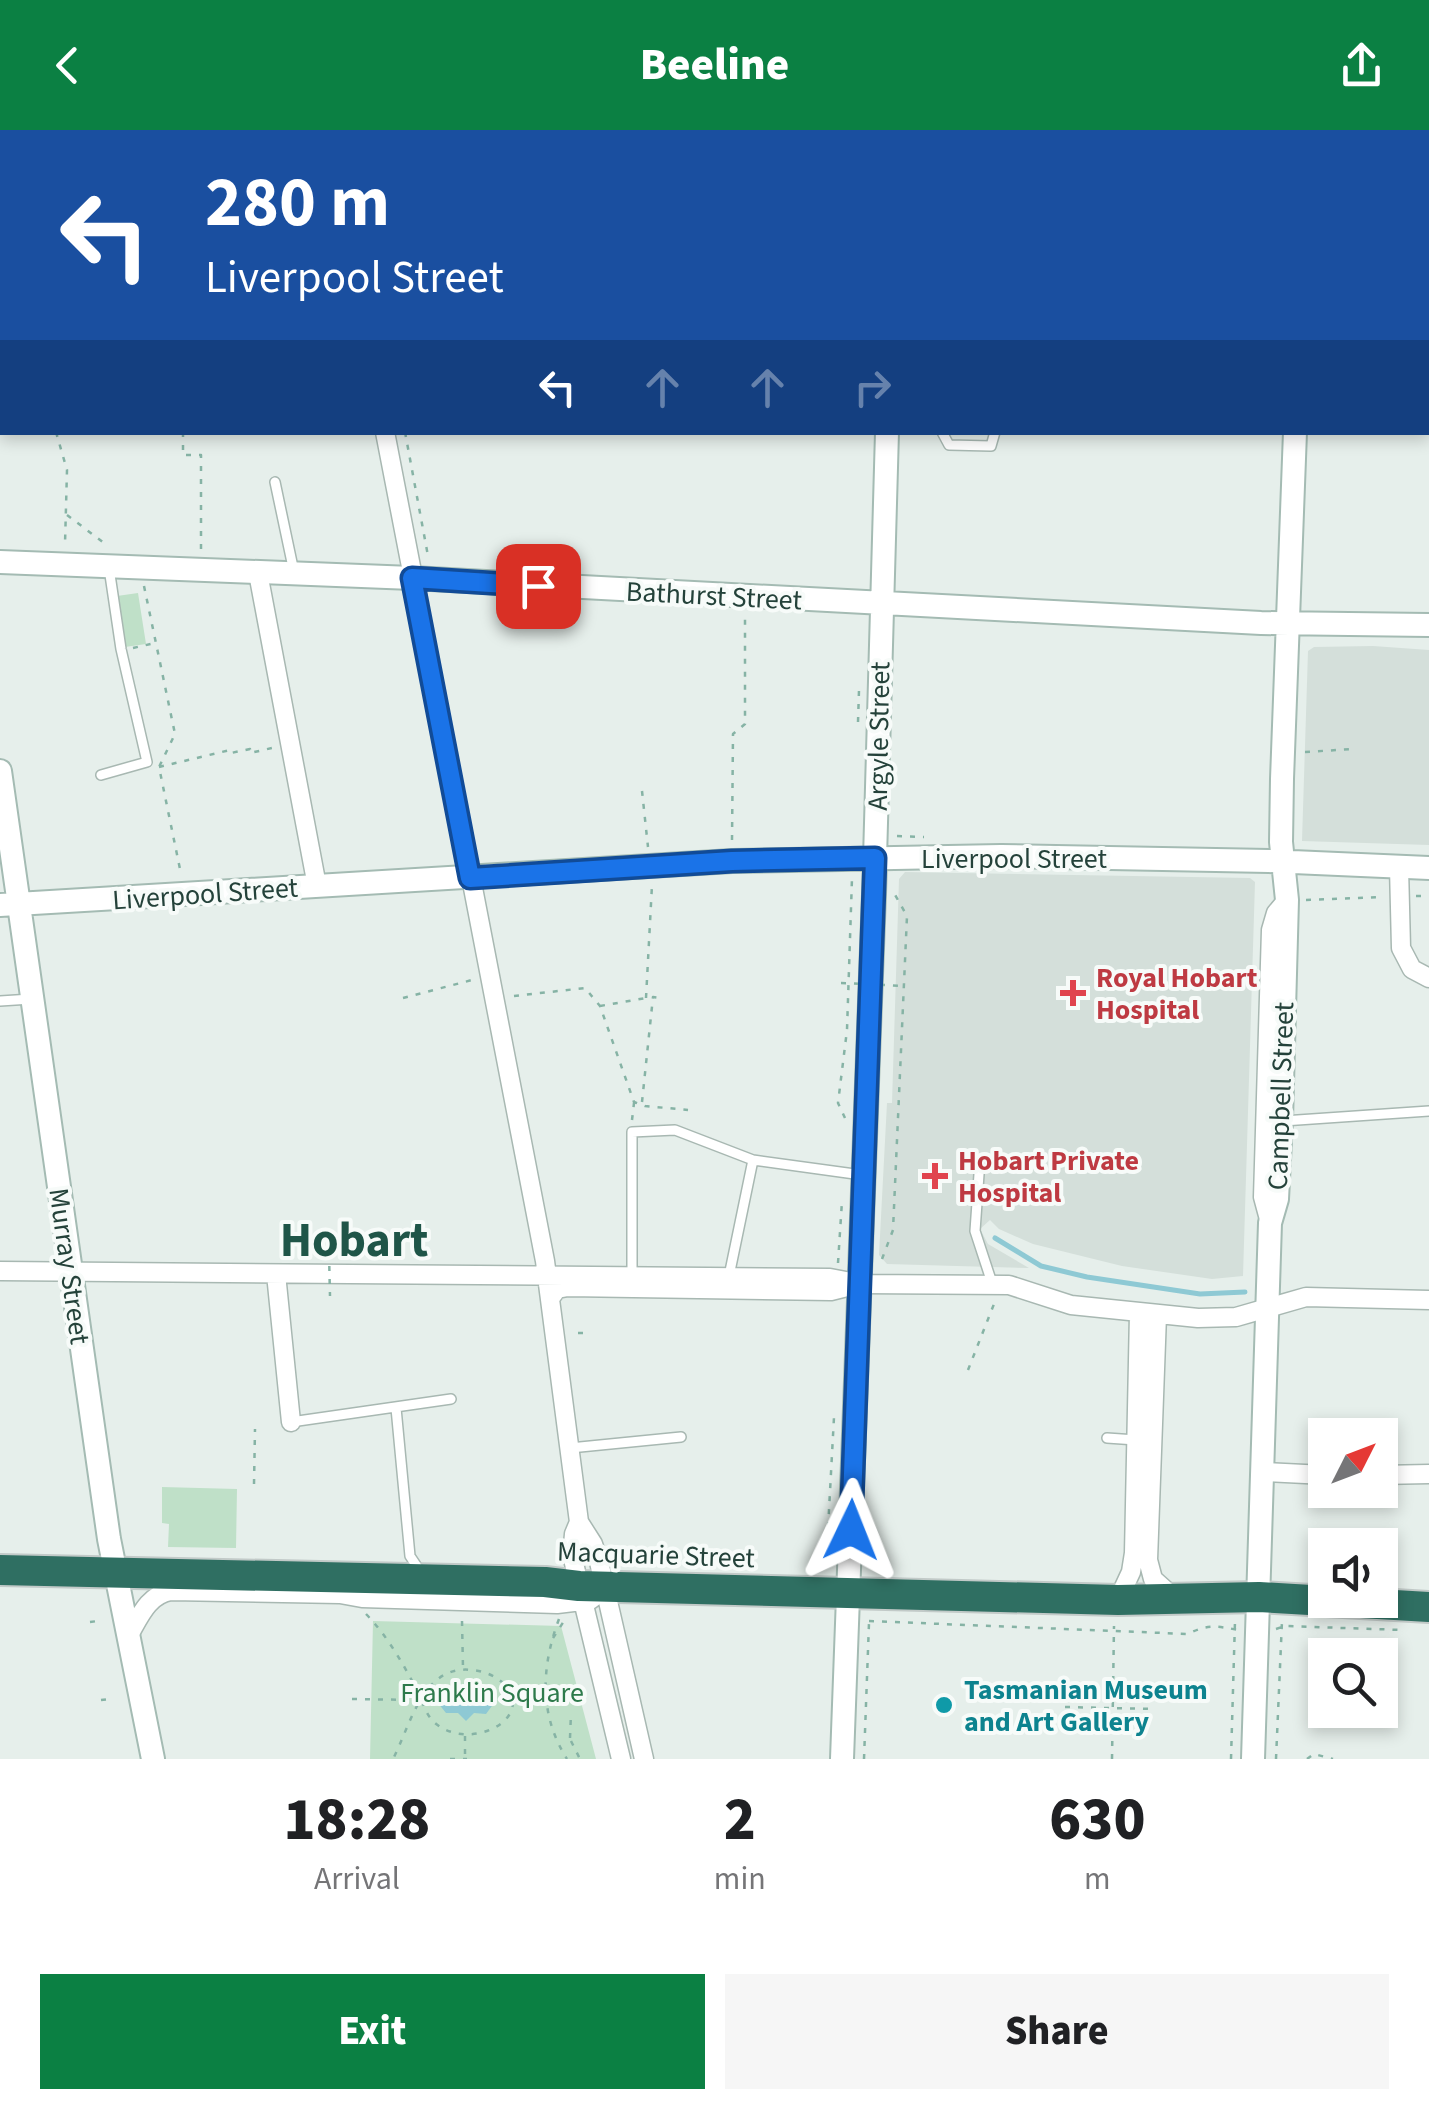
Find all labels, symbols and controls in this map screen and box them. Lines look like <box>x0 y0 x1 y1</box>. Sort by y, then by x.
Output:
text: Beeline <box>640 33 789 97</box>
icon: back <box>40 38 95 93</box>
icon: share <box>1334 38 1389 93</box>
text: 280 m <box>205 153 390 253</box>
icon: left <box>40 170 170 300</box>
text: Liverpool Street <box>205 246 504 310</box>
icon: left <box>530 360 585 415</box>
icon: ahead <box>635 360 690 415</box>
icon: ahead <box>740 360 795 415</box>
icon: right <box>845 360 900 415</box>
pin <box>496 544 581 629</box>
icon: arrive <box>511 559 566 614</box>
street label: Bathurst Street <box>625 571 803 621</box>
street label: Argyle Street <box>858 661 900 811</box>
street label: Liverpool Street <box>921 839 1107 879</box>
street label: Liverpool Street <box>111 868 300 920</box>
place label: Royal Hobart Hospital <box>1096 958 1258 1030</box>
marker: Royal Hobart Hospital <box>1060 980 1086 1006</box>
street label: Campbell Street <box>1258 1001 1304 1191</box>
place label: Hobart Private Hospital <box>958 1141 1139 1213</box>
marker: Hobart Private Hospital <box>922 1163 948 1189</box>
street label: Murray Street <box>38 1185 100 1347</box>
district label: Hobart <box>280 1207 428 1275</box>
north arrow <box>1308 1418 1398 1508</box>
map controls <box>1308 1418 1398 1728</box>
position arrow <box>799 1478 903 1582</box>
button: sound <box>1308 1528 1398 1618</box>
street label: Macquarie Street <box>556 1532 756 1578</box>
button: search <box>1308 1638 1398 1728</box>
place label: Tasmanian Museum and Art Gallery <box>964 1670 1208 1742</box>
park label: Franklin Square <box>400 1673 584 1713</box>
marker: Tasmanian Museum and Art Gallery <box>933 1694 955 1716</box>
text: 18:28 <box>284 1778 430 1863</box>
text: 2 <box>724 1778 756 1863</box>
text: 630 <box>1049 1778 1145 1863</box>
text: Arrival <box>314 1856 400 1902</box>
text: min <box>714 1856 766 1902</box>
text: m <box>1084 1856 1111 1902</box>
button: Exit <box>40 1974 705 2089</box>
button: Share <box>725 1974 1389 2089</box>

